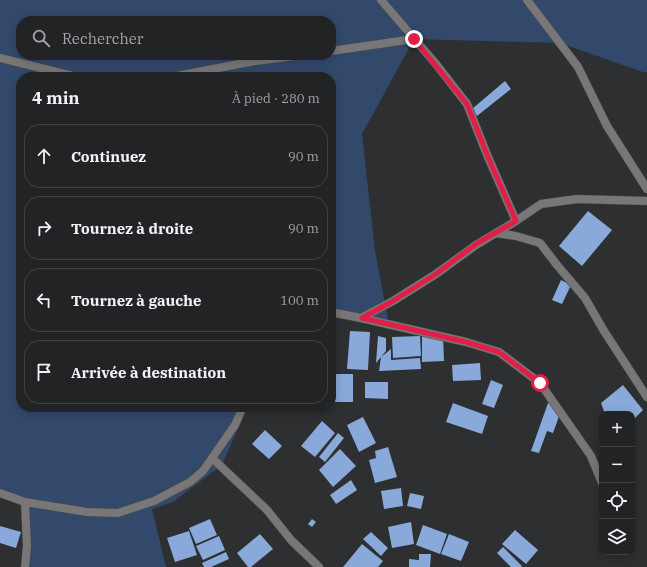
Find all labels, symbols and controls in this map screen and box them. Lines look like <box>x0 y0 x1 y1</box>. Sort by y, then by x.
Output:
search box <box>16 16 336 60</box>
icon: search <box>30 27 52 49</box>
text: Rechercher <box>62 29 143 48</box>
route end <box>405 30 423 48</box>
text: 4 min <box>32 87 80 109</box>
text: À pied · 280 m <box>232 90 320 107</box>
icon: ahead <box>33 145 55 167</box>
text: Continuez <box>71 147 146 166</box>
text: 90 m <box>288 148 319 165</box>
icon: right <box>33 217 55 239</box>
text: Tournez à droite <box>71 219 193 238</box>
text: 90 m <box>288 220 319 237</box>
icon: left <box>33 289 55 311</box>
text: Tournez à gauche <box>71 291 202 310</box>
text: 100 m <box>280 292 319 309</box>
icon: arrive <box>33 361 55 383</box>
text: Arrivée à destination <box>71 363 226 382</box>
route start <box>531 374 549 392</box>
map controls <box>599 411 635 555</box>
button: + <box>599 411 635 447</box>
button: − <box>599 447 635 483</box>
button: locate <box>599 483 635 519</box>
button: layers <box>599 519 635 555</box>

